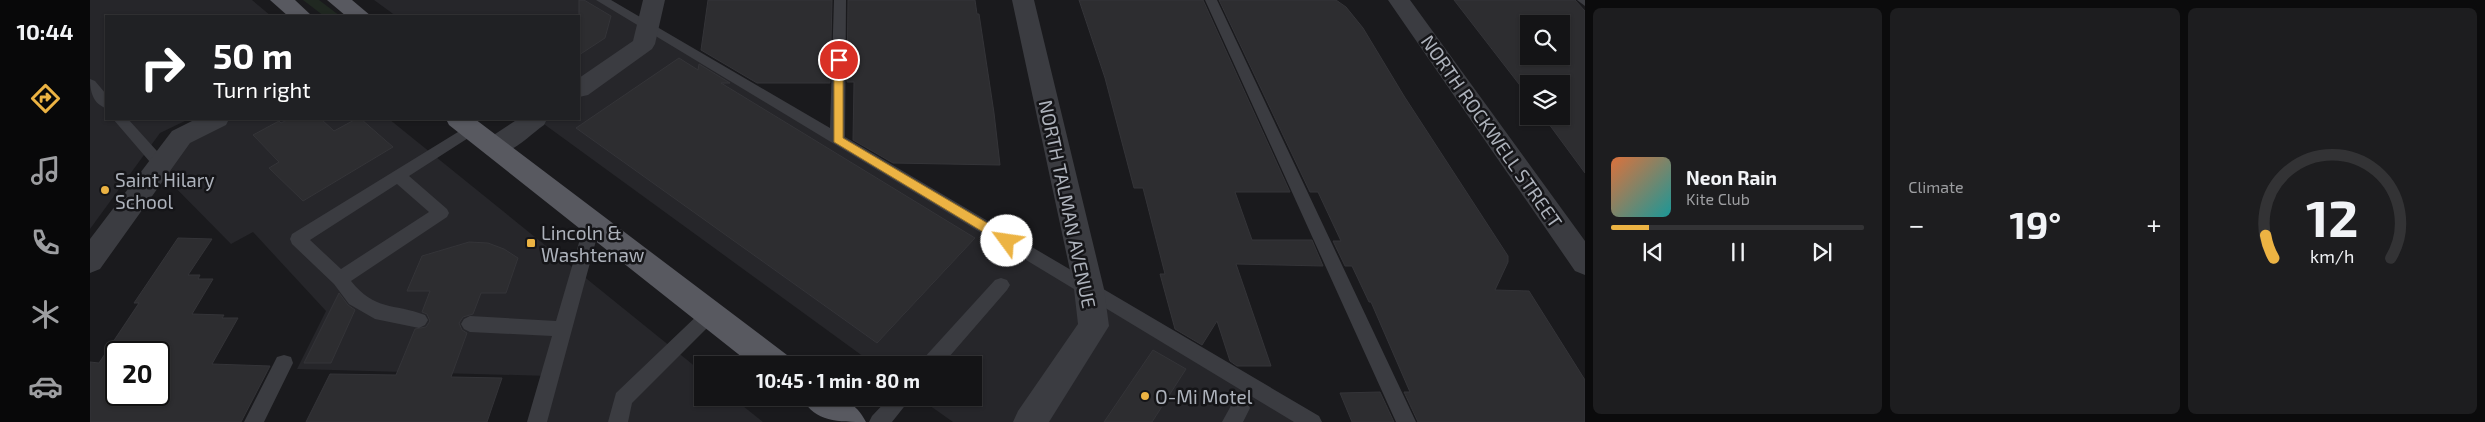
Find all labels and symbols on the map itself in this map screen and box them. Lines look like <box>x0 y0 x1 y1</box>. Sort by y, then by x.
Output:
street label: NORTH ROCKWELL STREET <box>1417 30 1567 232</box>
pin <box>818 39 860 81</box>
street label: NORTH TALMAN AVENUE <box>1035 98 1101 310</box>
place label: Saint Hilary School <box>115 168 214 213</box>
marker: Saint Hilary School <box>99 184 111 196</box>
position arrow <box>980 214 1032 266</box>
place label: Lincoln & Washtenaw <box>541 221 645 266</box>
marker: Lincoln & Washtenaw <box>525 237 537 249</box>
speed limit sign: 20 <box>105 341 170 406</box>
place label: O-Mi Motel <box>1155 385 1253 408</box>
marker: O-Mi Motel <box>1139 390 1151 402</box>

